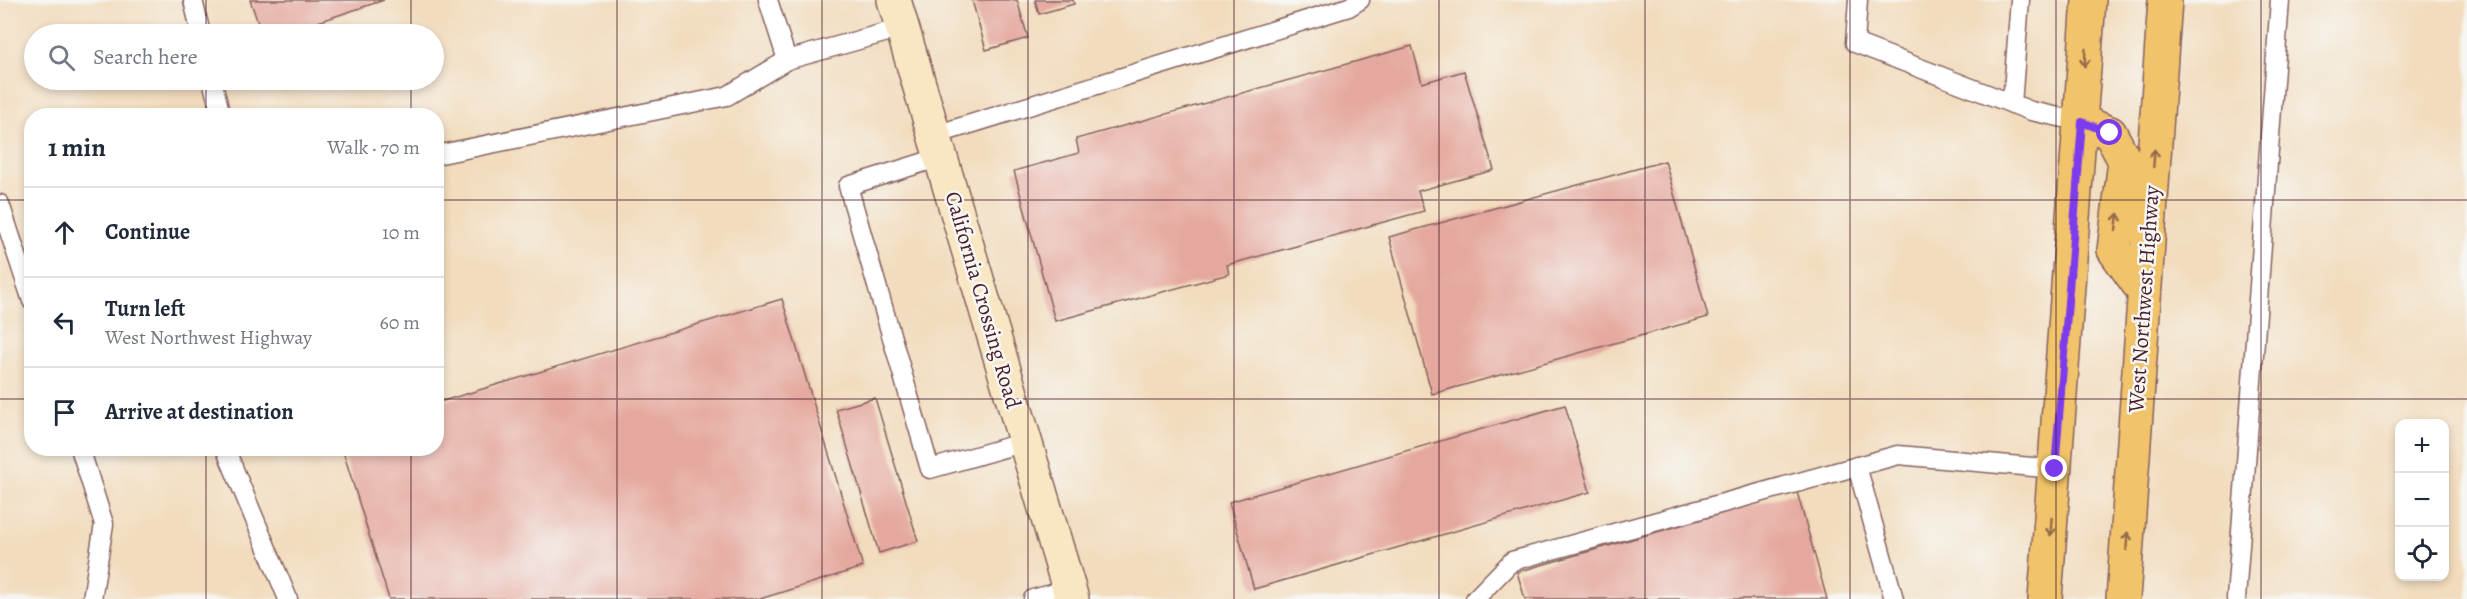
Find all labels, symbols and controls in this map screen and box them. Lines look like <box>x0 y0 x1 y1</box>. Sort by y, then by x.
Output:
search box <box>24 24 444 90</box>
icon: search <box>45 41 78 74</box>
text: Search here <box>93 42 198 72</box>
one-way arrow <box>2080 48 2091 68</box>
route start <box>2096 119 2122 145</box>
text: 1 min <box>48 130 106 165</box>
text: Walk · 70 m <box>327 134 420 161</box>
one-way arrow <box>2148 148 2159 168</box>
street label: West Northwest Highway <box>2121 184 2167 415</box>
street label: California Crossing Road <box>938 188 1028 412</box>
one-way arrow <box>2112 213 2123 233</box>
icon: ahead <box>48 216 81 249</box>
text: Continue <box>105 217 190 247</box>
text: 10 m <box>382 219 420 246</box>
text: Turn left <box>105 294 185 324</box>
icon: left <box>48 306 81 339</box>
text: 60 m <box>380 309 420 336</box>
text: West Northwest Highway <box>105 324 312 351</box>
icon: arrive <box>48 396 81 429</box>
text: Arrive at destination <box>105 397 294 427</box>
map controls <box>2395 419 2449 581</box>
button: + <box>2395 419 2449 473</box>
route end <box>2041 455 2067 481</box>
button: − <box>2395 473 2449 527</box>
one-way arrow <box>2045 516 2056 536</box>
button: locate <box>2395 527 2449 581</box>
one-way arrow <box>2121 531 2132 551</box>

